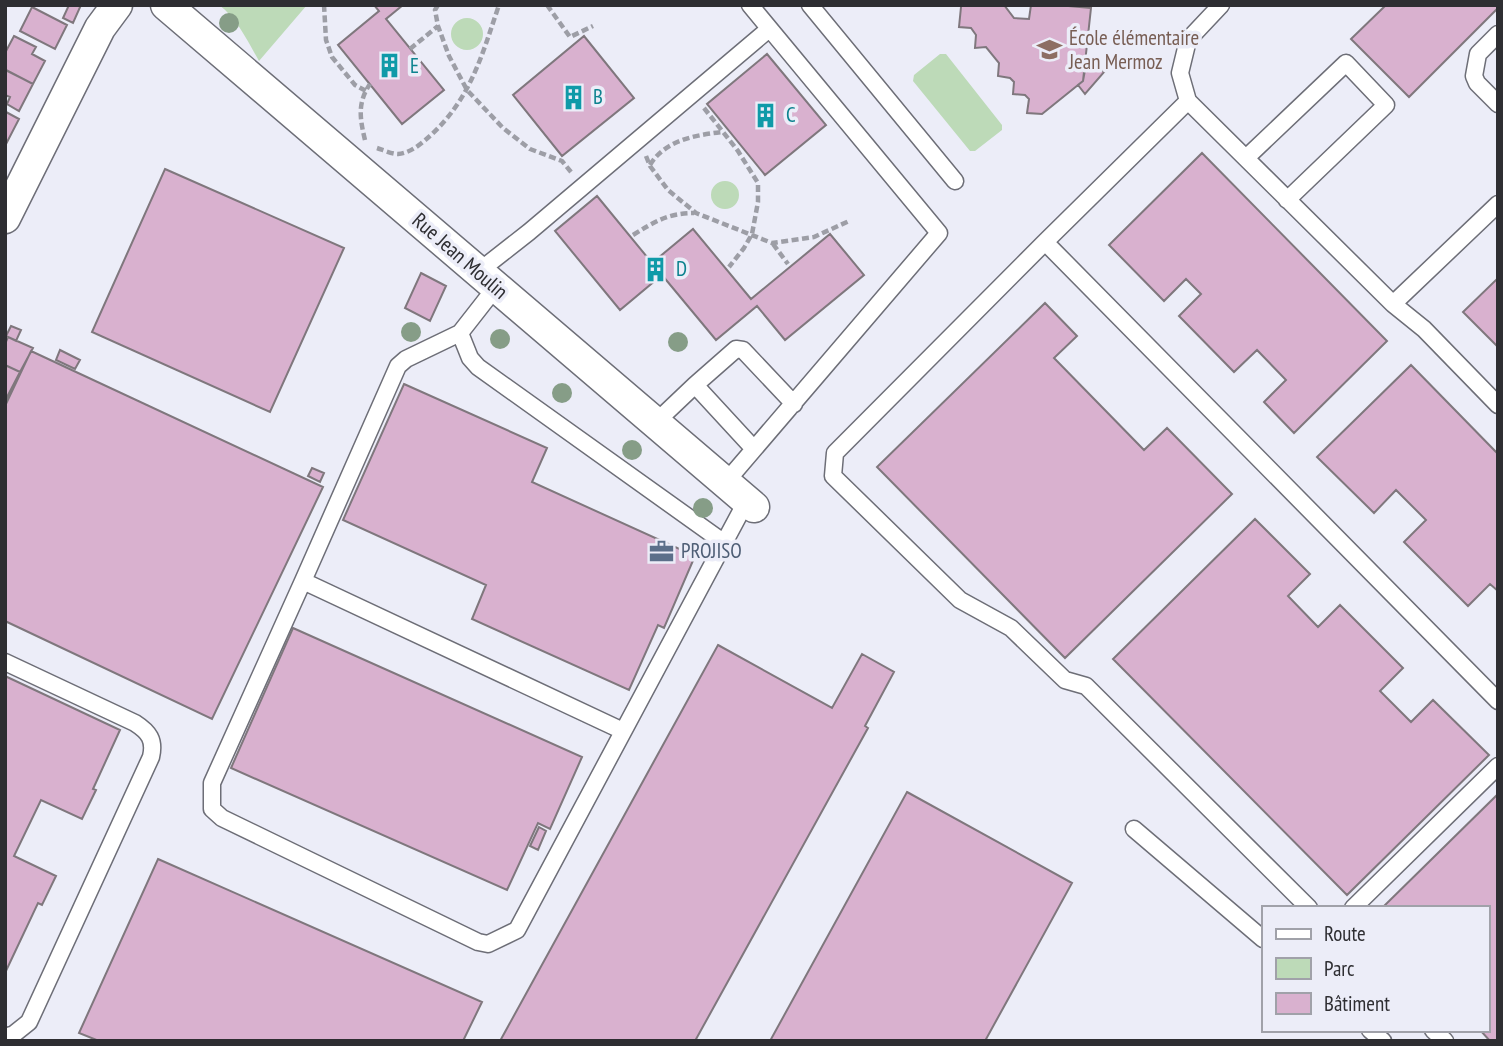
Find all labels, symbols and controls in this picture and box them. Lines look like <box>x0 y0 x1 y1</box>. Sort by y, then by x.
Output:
place label: École élémentaire Jean Mermoz <box>1068 24 1199 75</box>
school or university icon: École élémentaire Jean Mermoz <box>1035 36 1063 64</box>
building icon: E <box>376 52 404 80</box>
place label: E <box>410 52 419 79</box>
building icon: B <box>559 83 587 111</box>
place label: B <box>593 83 603 110</box>
building icon: C <box>752 101 780 129</box>
place label: C <box>786 101 796 128</box>
street label: Rue Jean Moulin <box>407 207 514 305</box>
building icon: D <box>642 255 670 283</box>
place label: D <box>676 255 687 282</box>
office icon: PROJISO <box>647 537 675 565</box>
place label: PROJISO <box>681 537 742 564</box>
legend <box>1262 906 1489 1032</box>
text: Route <box>1324 920 1366 947</box>
text: Parc <box>1324 955 1355 982</box>
text: Bâtiment <box>1324 990 1390 1017</box>

